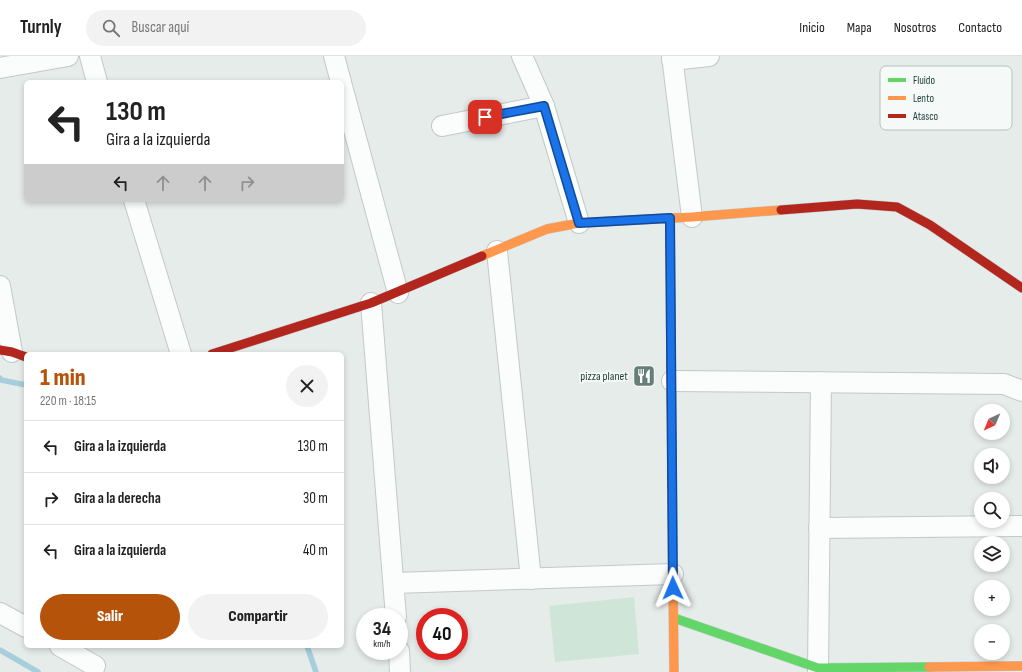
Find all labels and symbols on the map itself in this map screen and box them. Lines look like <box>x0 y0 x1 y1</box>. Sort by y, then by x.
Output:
legend <box>880 66 1012 130</box>
text: Fluido <box>913 74 935 87</box>
text: Lento <box>913 92 934 105</box>
pin <box>468 100 502 134</box>
text: Atasco <box>912 110 939 123</box>
restaurant icon: pizza planet <box>631 363 657 389</box>
place label: pizza planet <box>580 369 628 384</box>
north arrow <box>974 404 1010 440</box>
position arrow <box>652 567 694 609</box>
speed limit sign: 40 <box>416 608 468 660</box>

